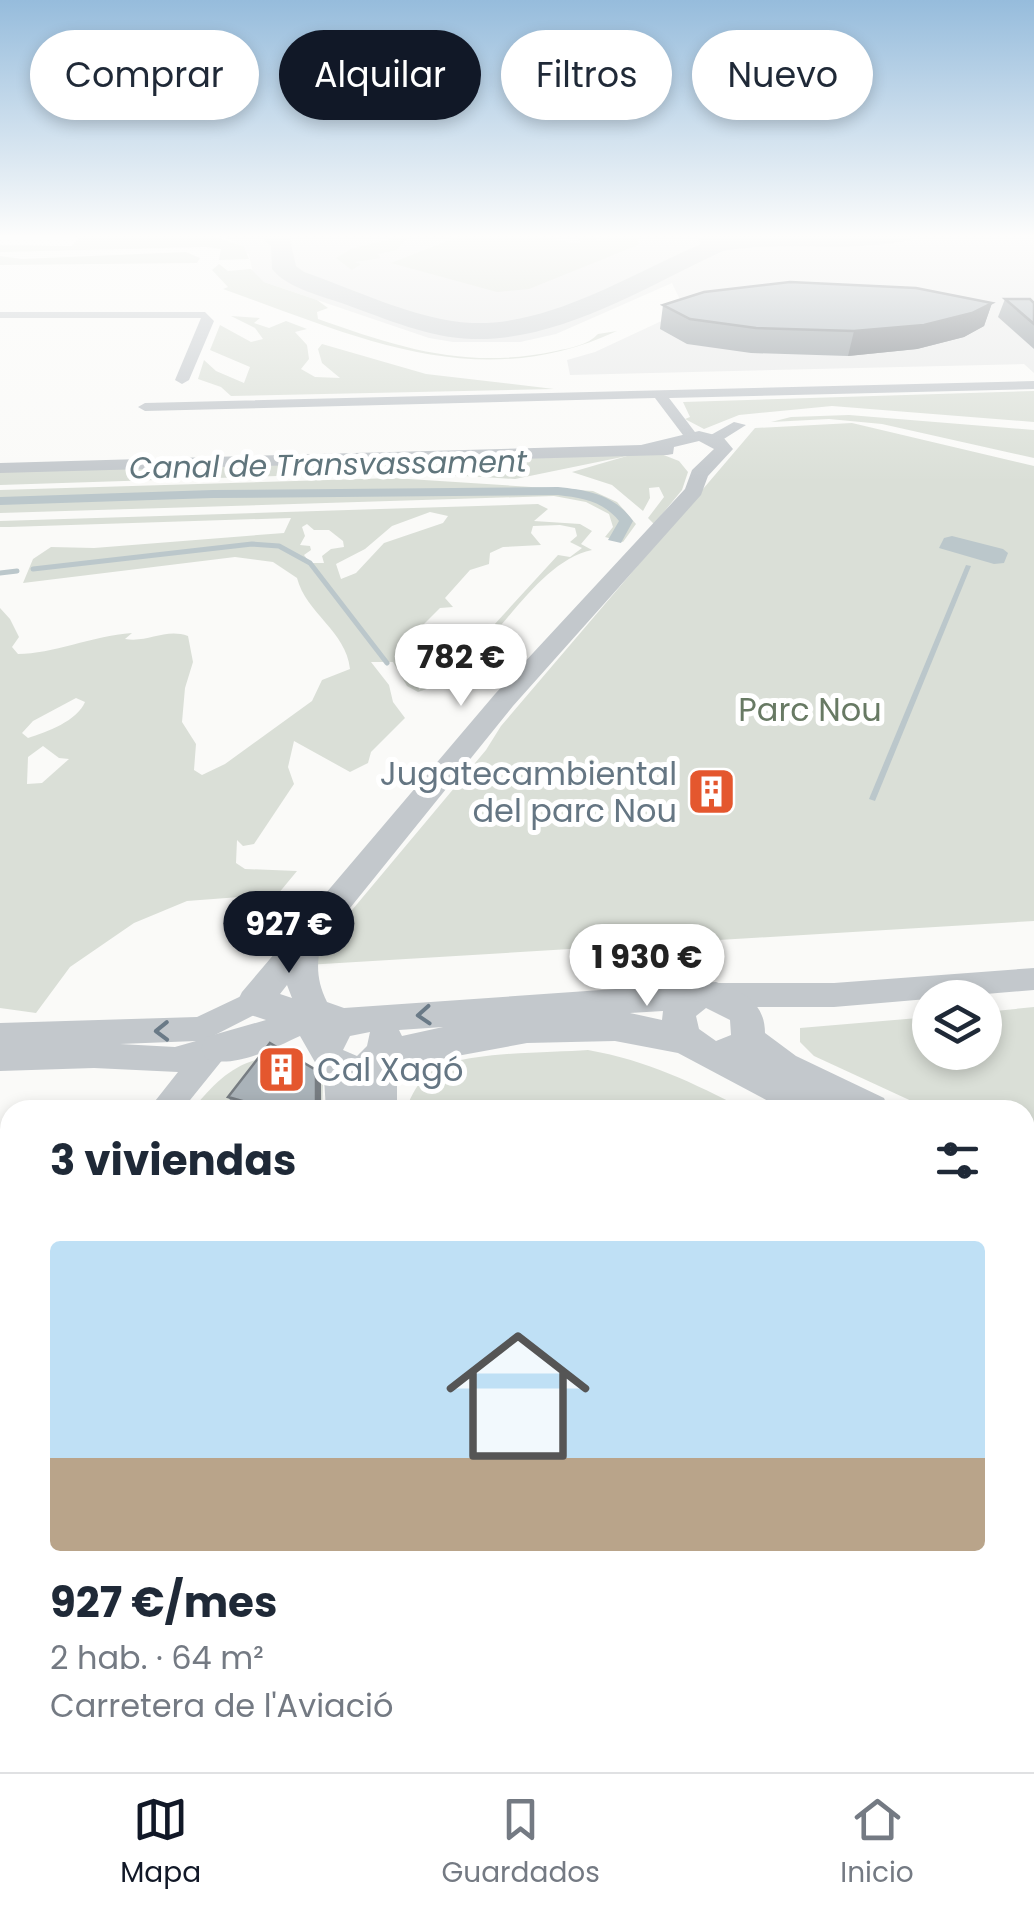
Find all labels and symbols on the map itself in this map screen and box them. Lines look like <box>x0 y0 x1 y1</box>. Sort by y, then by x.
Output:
water label: Canal de Transvassament <box>129 440 528 489</box>
pin: 782 € <box>391 624 531 709</box>
park label: Parc Nou <box>738 687 882 732</box>
place label: Jugatecambiental del parc Nou <box>380 751 677 833</box>
building icon: Jugatecambiental del parc Nou <box>686 766 738 818</box>
pin: 927 € <box>219 891 359 976</box>
pin: 1 930 € <box>555 924 739 1009</box>
one-way arrow <box>415 1004 431 1025</box>
one-way arrow <box>154 1020 170 1042</box>
building icon: Cal Xagó <box>256 1044 308 1096</box>
place label: Cal Xagó <box>317 1047 463 1092</box>

